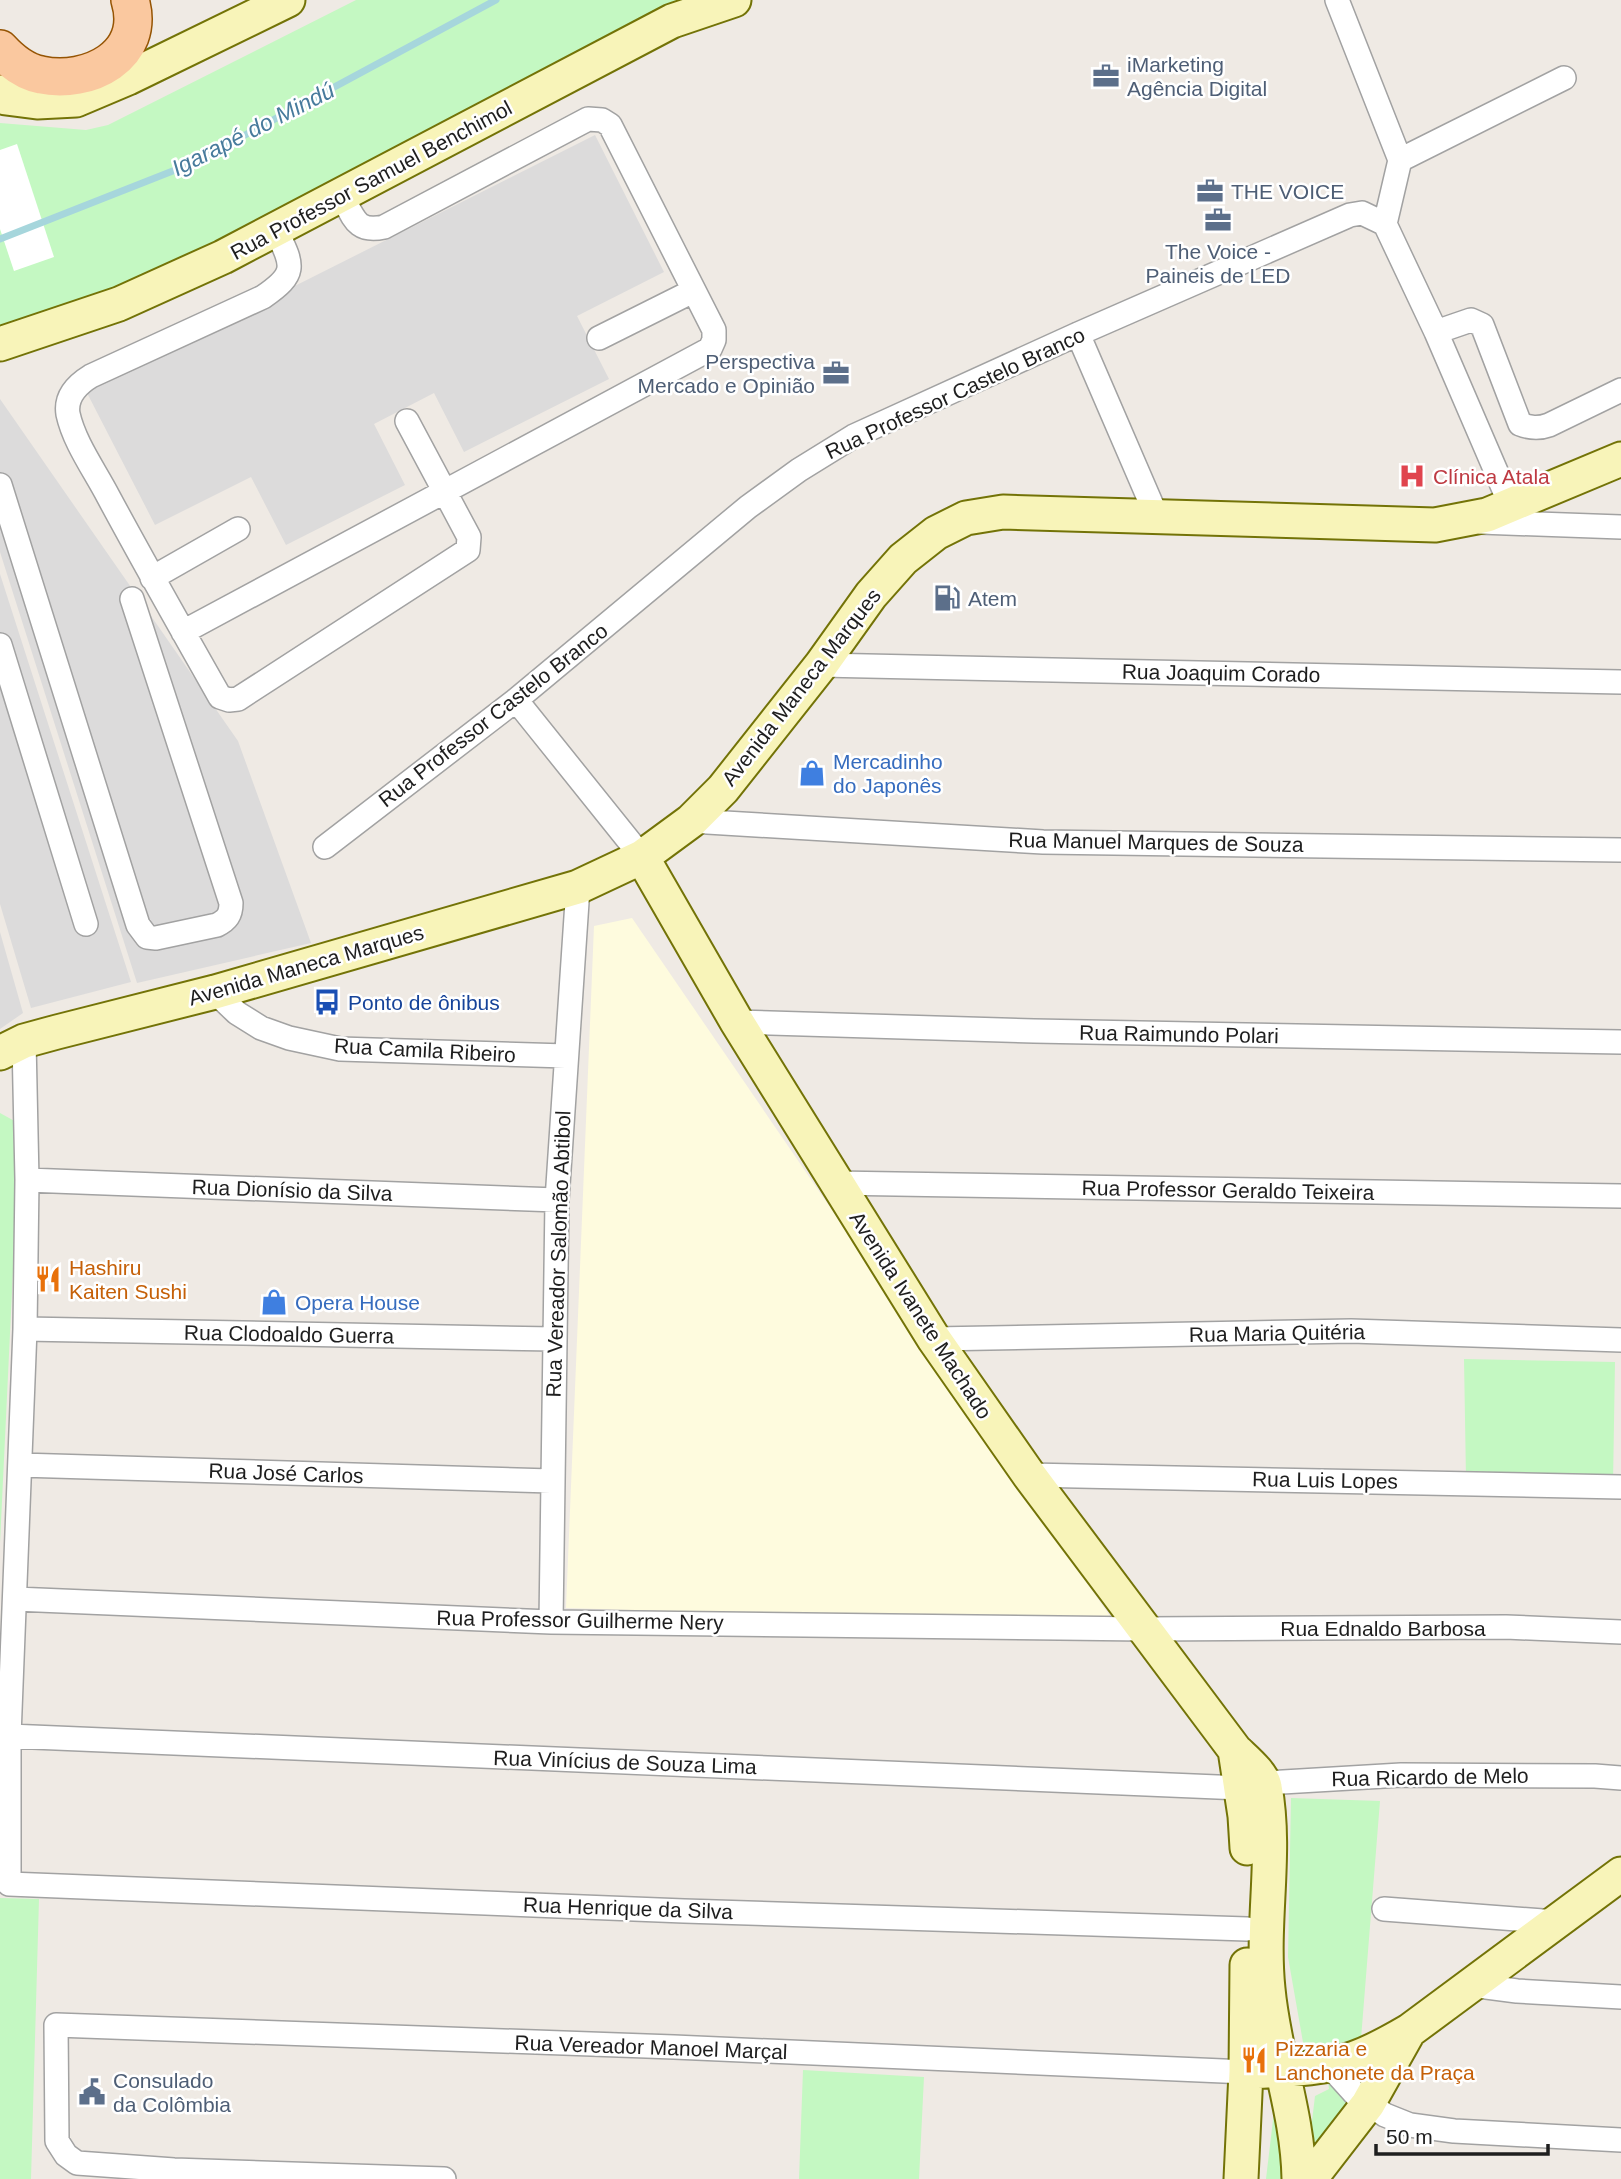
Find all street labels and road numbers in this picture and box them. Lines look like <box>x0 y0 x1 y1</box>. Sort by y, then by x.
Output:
street label: Rua Professor Samuel Benchimol <box>226 96 516 264</box>
street label: Rua Professor Castelo Branco <box>822 323 1088 463</box>
street label: Avenida Maneca Marques <box>717 584 885 790</box>
street label: Rua Professor Castelo Branco <box>374 619 612 811</box>
street label: Rua Joaquim Corado <box>1122 660 1320 686</box>
street label: Rua Manuel Marques de Souza <box>1008 828 1304 856</box>
street label: Avenida Maneca Marques <box>186 920 426 1010</box>
street label: Rua Raimundo Polari <box>1079 1021 1279 1047</box>
street label: Rua Camila Ribeiro <box>333 1034 517 1066</box>
street label: Rua Vereador Salomão Abtibol <box>541 1110 575 1398</box>
street label: Rua Dionísio da Silva <box>191 1175 393 1205</box>
street label: Rua Professor Geraldo Teixeira <box>1082 1176 1375 1204</box>
street label: Avenida Ivanete Machado <box>845 1207 997 1423</box>
street label: Rua Maria Quitéria <box>1189 1320 1366 1346</box>
street label: Rua Clodoaldo Guerra <box>184 1321 395 1347</box>
street label: Rua José Carlos <box>208 1459 364 1487</box>
street label: Rua Luis Lopes <box>1252 1467 1398 1493</box>
street label: Rua Professor Guilherme Nery <box>436 1606 724 1634</box>
street label: Rua Ednaldo Barbosa <box>1280 1617 1486 1640</box>
street label: Rua Vinícius de Souza Lima <box>493 1746 757 1778</box>
street label: Rua Ricardo de Melo <box>1331 1764 1529 1790</box>
street label: Rua Henrique da Silva <box>523 1893 734 1923</box>
street label: Rua Vereador Manoel Marçal <box>514 2031 788 2063</box>

